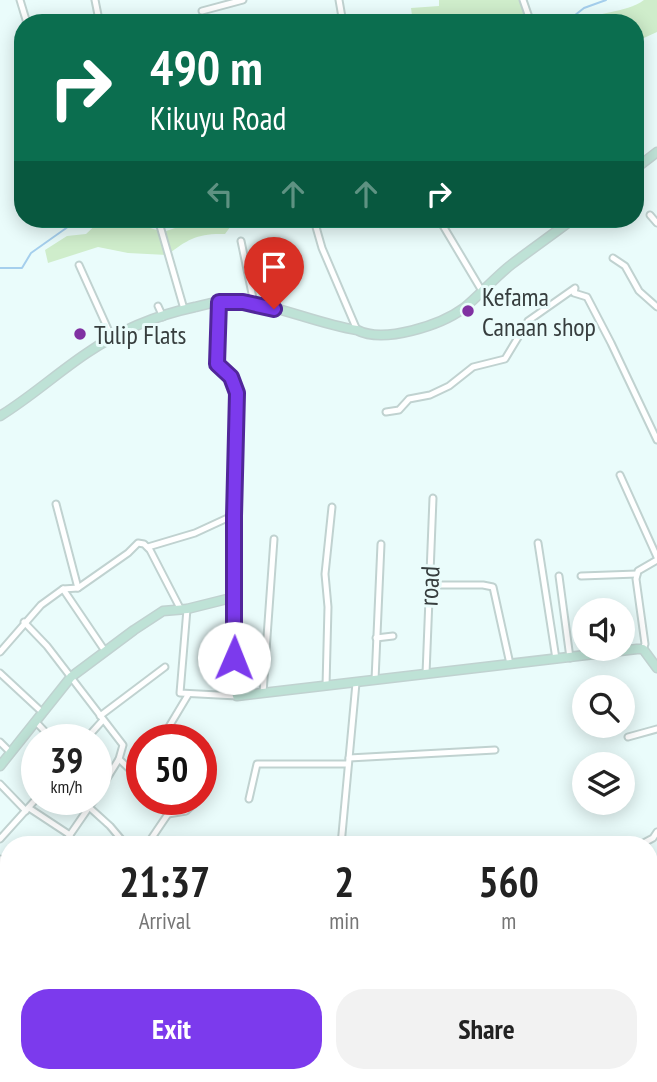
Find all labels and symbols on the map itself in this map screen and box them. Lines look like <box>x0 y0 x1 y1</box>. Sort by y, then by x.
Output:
pin <box>244 237 304 309</box>
place label: Kefama Canaan shop <box>482 280 596 343</box>
marker: Kefama Canaan shop <box>460 303 476 319</box>
place label: Tulip Flats <box>94 318 186 351</box>
marker: Tulip Flats <box>72 326 88 342</box>
street label: road <box>411 565 447 607</box>
position arrow <box>197 621 271 695</box>
speed limit sign: 50 <box>126 724 217 815</box>

